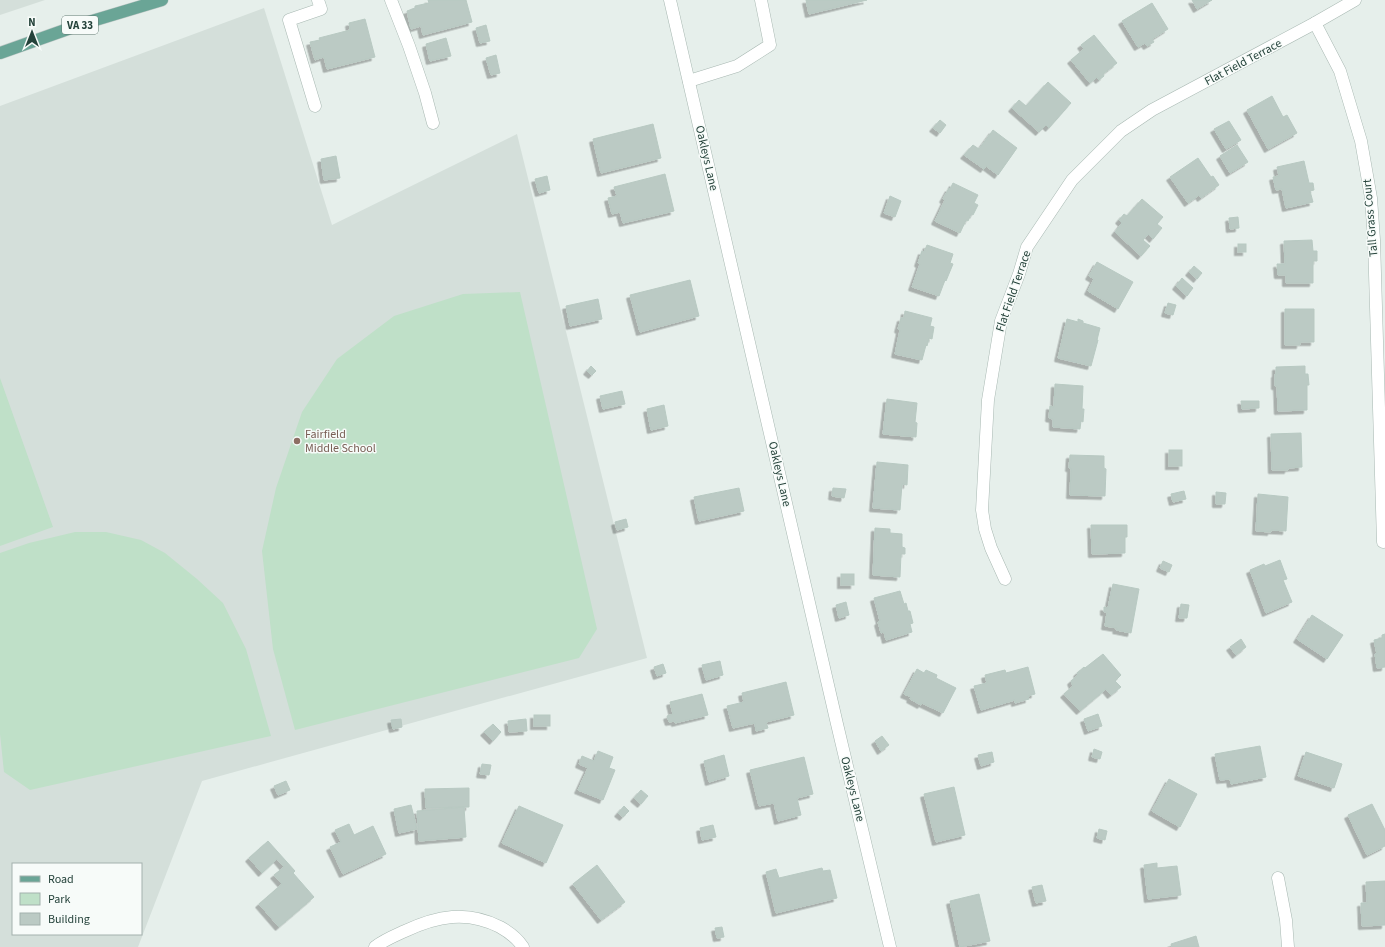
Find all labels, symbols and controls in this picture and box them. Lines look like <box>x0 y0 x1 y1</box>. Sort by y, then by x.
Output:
north arrow <box>12 12 52 52</box>
text: N <box>28 15 36 30</box>
road number: VA 33 <box>62 16 98 34</box>
street label: Flat Field Terrace <box>1202 35 1285 90</box>
street label: Oakleys Lane <box>691 124 722 192</box>
street label: Tall Grass Court <box>1359 178 1382 258</box>
street label: Flat Field Terrace <box>992 248 1035 334</box>
place label: Fairfield Middle School <box>305 426 376 457</box>
marker: Fairfield Middle School <box>292 436 302 446</box>
street label: Oakleys Lane <box>764 440 795 508</box>
street label: Oakleys Lane <box>836 755 869 823</box>
legend <box>12 863 142 935</box>
text: Road <box>48 871 74 888</box>
text: Park <box>48 891 70 908</box>
text: Building <box>48 911 90 928</box>

